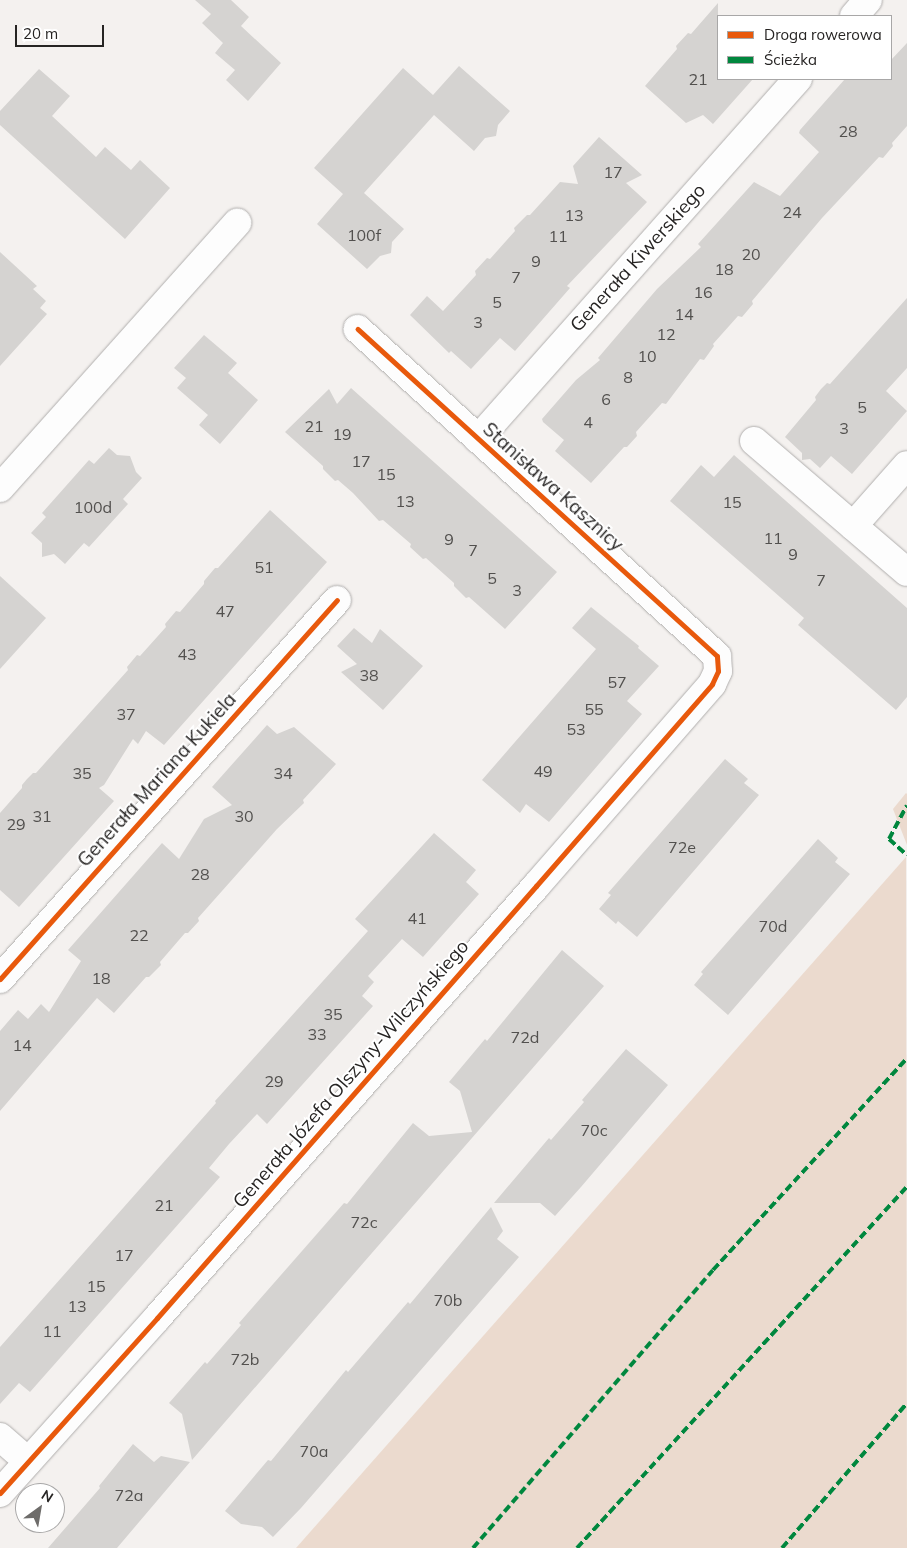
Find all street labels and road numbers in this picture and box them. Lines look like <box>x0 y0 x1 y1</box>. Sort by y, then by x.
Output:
street label: Generała Kiwerskiego <box>566 179 710 337</box>
street label: Stanisława Kasznicy <box>478 418 628 556</box>
street label: Generała Mariana Kukiela <box>73 688 241 872</box>
street label: Generała Józefa Olszyny-Wilczyńskiego <box>228 935 474 1213</box>

